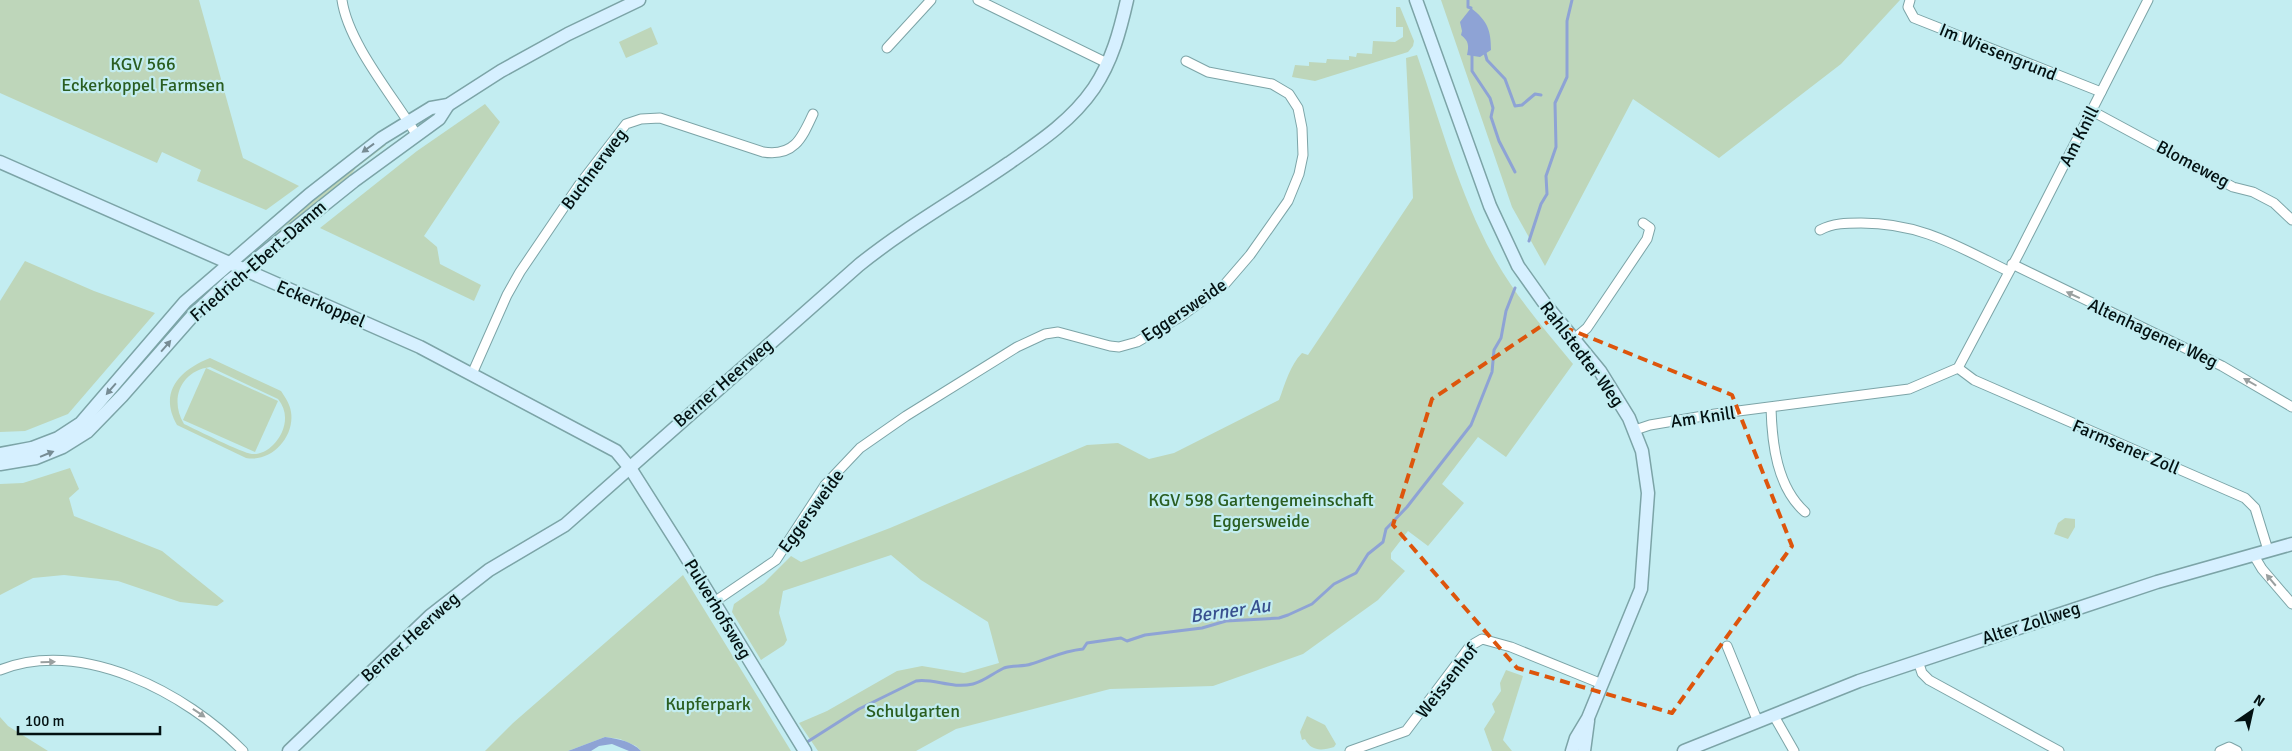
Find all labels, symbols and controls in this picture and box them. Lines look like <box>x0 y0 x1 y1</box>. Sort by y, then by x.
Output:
street label: Im Wiesengrund <box>1936 18 2060 86</box>
park label: KGV 566 Eckerkoppel Farmsen <box>61 53 225 96</box>
street label: Am Knill <box>2054 102 2104 170</box>
street label: Buchnerweg <box>556 124 632 214</box>
street label: Blomeweg <box>2153 136 2233 192</box>
one-way arrow <box>362 143 375 154</box>
street label: Friedrich-Ebert-Damm <box>185 196 331 326</box>
street label: Eggersweide <box>1137 274 1231 346</box>
street label: Eckerkoppel <box>273 275 369 333</box>
one-way arrow <box>2066 291 2080 299</box>
street label: Altenhagener Weg <box>2085 293 2221 373</box>
street label: Rahlstedter Weg <box>1535 297 1629 411</box>
street label: Berner Heerweg <box>669 334 777 432</box>
one-way arrow <box>160 340 172 352</box>
one-way arrow <box>2244 378 2257 387</box>
one-way arrow <box>105 382 116 395</box>
street label: Am Knill <box>1669 402 1737 432</box>
street label: Farmsener Zoll <box>2069 414 2183 480</box>
one-way arrow <box>40 449 54 457</box>
street label: Eggersweide <box>773 465 849 557</box>
park label: KGV 598 Gartengemeinschaft Eggersweide <box>1148 489 1374 532</box>
street label: Pulverhofsweg <box>680 555 756 663</box>
one-way arrow <box>2266 574 2277 587</box>
street label: Berner Heerweg <box>356 587 464 687</box>
water label: Berner Au <box>1188 593 1273 629</box>
street label: Alter Zollweg <box>1979 597 2083 649</box>
street label: Weissenhof <box>1411 639 1483 723</box>
one-way arrow <box>40 658 56 666</box>
north arrow <box>2227 686 2277 736</box>
text: N <box>2250 691 2268 710</box>
park label: Kupferpark <box>665 693 751 715</box>
park label: Schulgarten <box>866 700 960 722</box>
scale bar <box>18 704 160 736</box>
one-way arrow <box>192 708 206 718</box>
text: 100 m <box>25 712 65 730</box>

